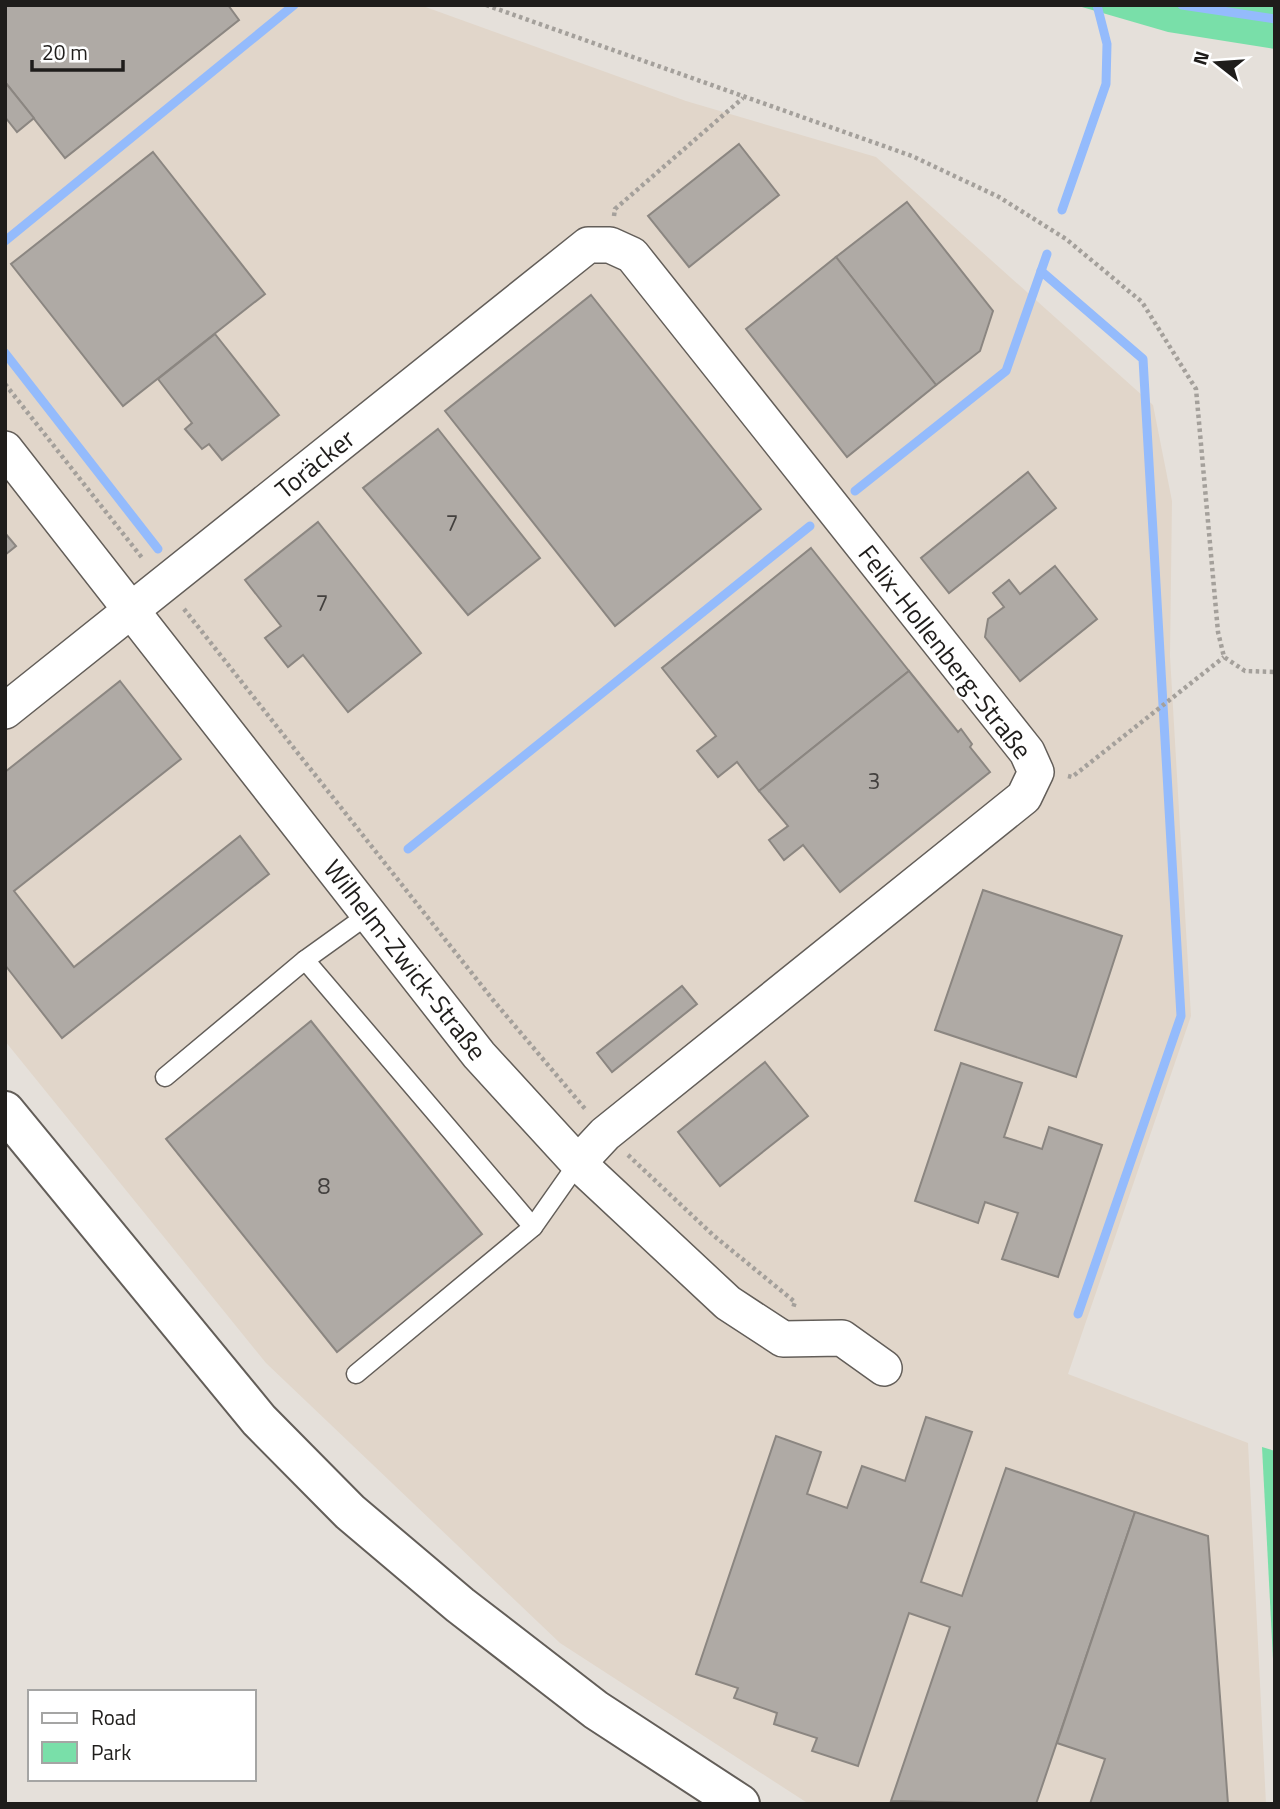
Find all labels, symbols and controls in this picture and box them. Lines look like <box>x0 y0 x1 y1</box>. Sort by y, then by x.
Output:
scale bar <box>32 28 122 72</box>
north arrow <box>1182 28 1252 98</box>
text: 20 m <box>42 36 88 68</box>
text: N <box>1184 47 1216 68</box>
street label: Toräcker <box>266 419 363 508</box>
house number: 7 <box>446 505 458 540</box>
street label: Felix-Hollenberg-Straße <box>849 536 1042 767</box>
house number: 7 <box>316 585 328 620</box>
house number: 3 <box>868 763 880 798</box>
street label: Wilhelm-Zwick-Straße <box>314 851 496 1069</box>
house number: 8 <box>318 1168 331 1203</box>
legend <box>28 1690 256 1781</box>
text: Road <box>91 1701 136 1733</box>
text: Park <box>91 1736 131 1768</box>

